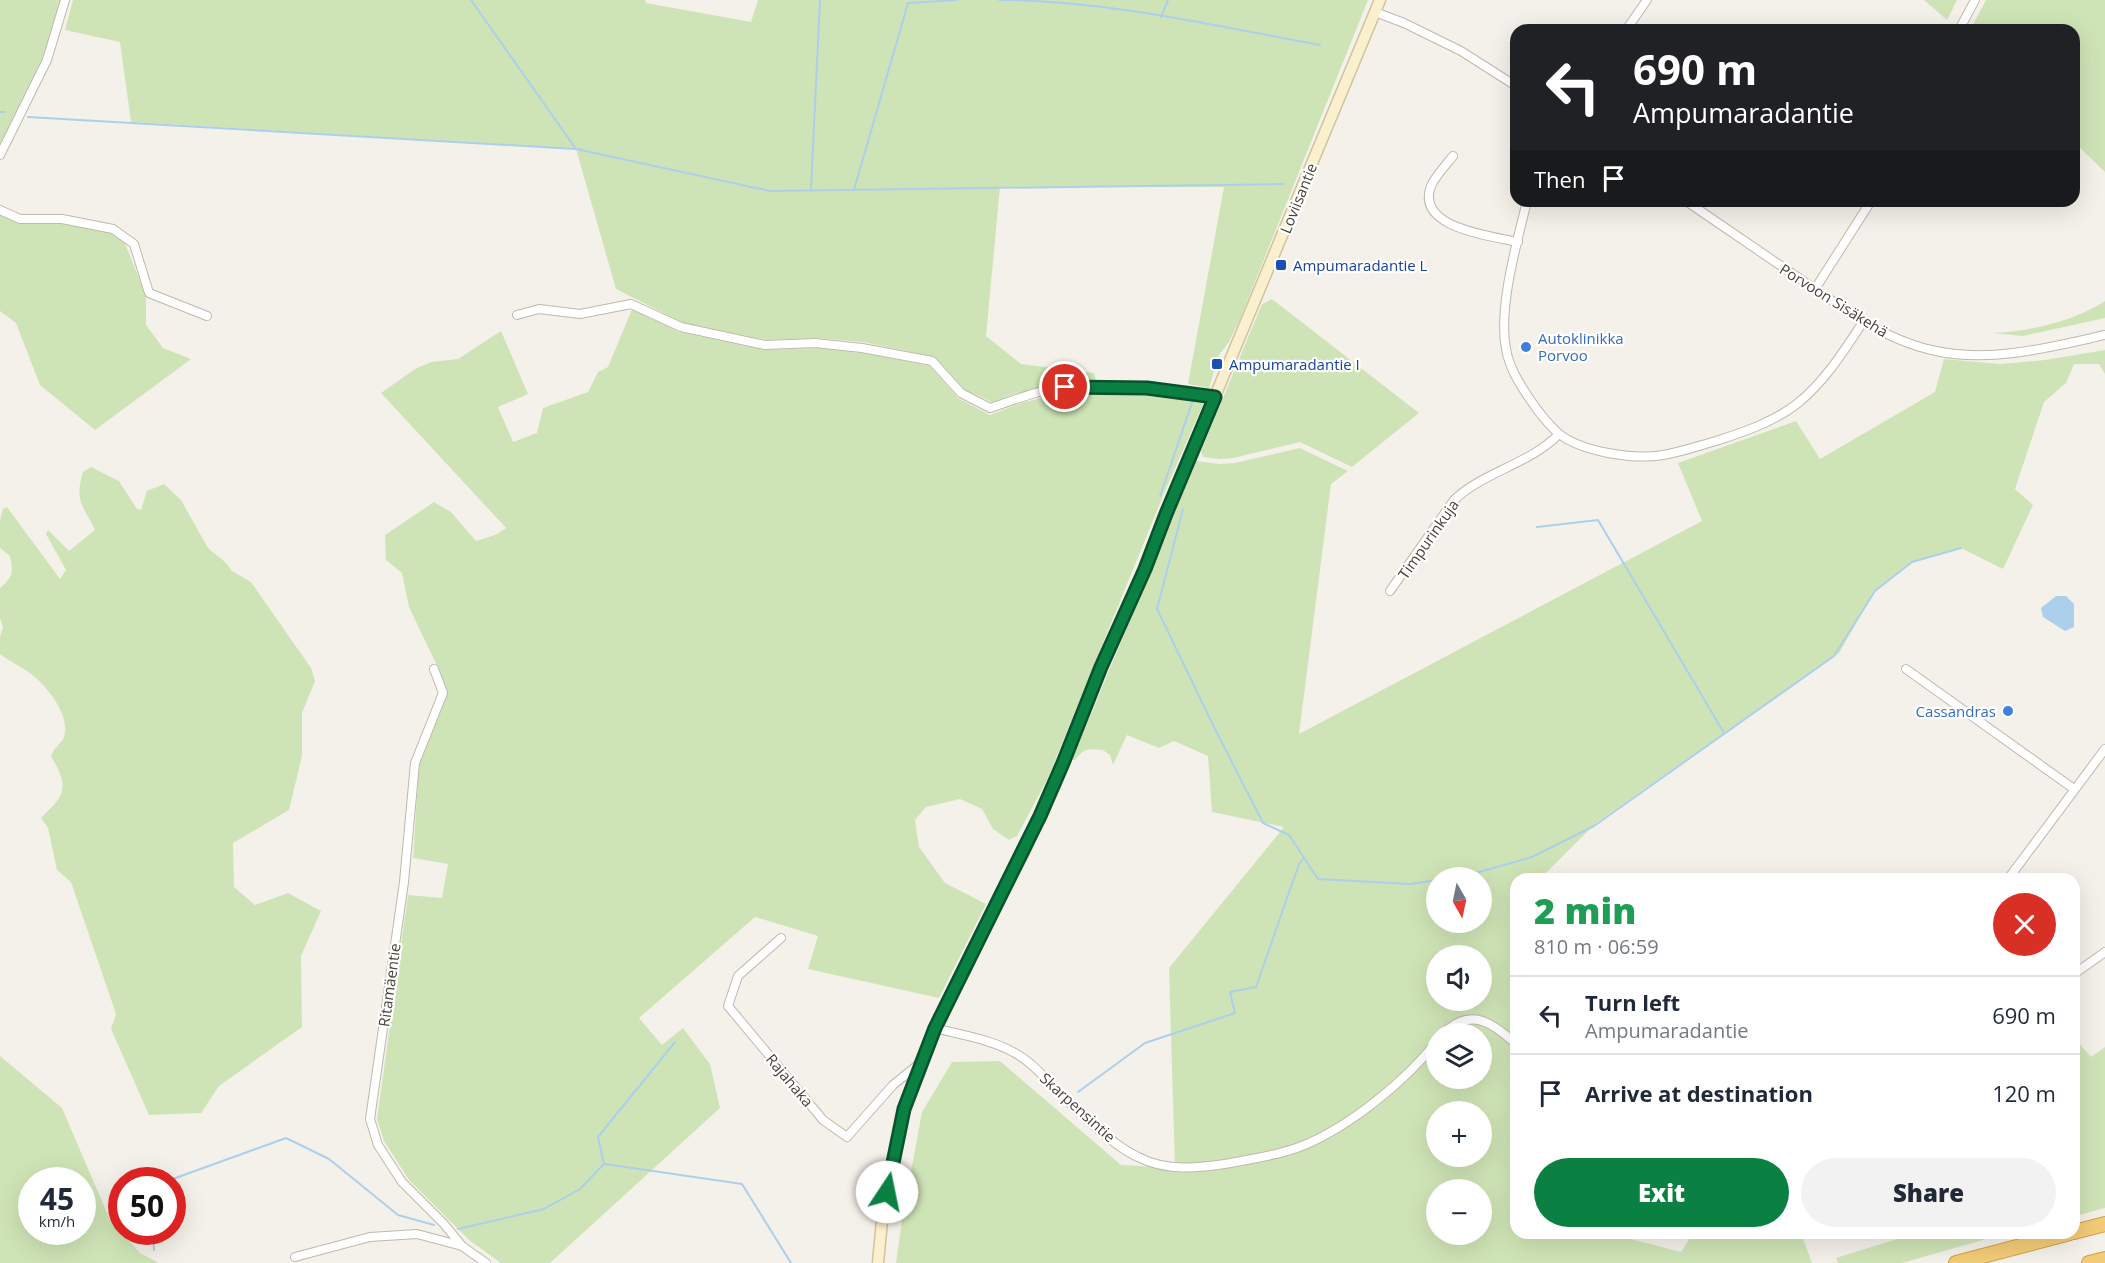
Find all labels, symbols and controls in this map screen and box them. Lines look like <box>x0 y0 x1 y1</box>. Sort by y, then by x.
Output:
text: 690 m <box>1633 40 1757 97</box>
icon: left <box>1534 48 1612 126</box>
text: Ampumaradantie <box>1633 94 1854 131</box>
street label: Loviisantie <box>1275 160 1321 236</box>
icon: arrive <box>1597 162 1630 195</box>
text: Then <box>1534 164 1585 194</box>
place label: Ampumaradantie L <box>1293 255 1428 275</box>
marker: Ampumaradantie L <box>1274 258 1288 272</box>
street label: Porvoon Sisäkehä <box>1776 259 1892 341</box>
place label: Autoklinikka Porvoo <box>1538 328 1624 365</box>
marker: Autoklinikka Porvoo <box>1519 340 1533 354</box>
place label: Ampumaradantie I <box>1229 354 1360 374</box>
marker: Ampumaradantie I <box>1210 357 1224 371</box>
pin <box>1039 361 1090 412</box>
icon: arrive <box>1048 370 1081 403</box>
street label: Timpurinkuja <box>1393 495 1463 583</box>
place label: Cassandras <box>1916 701 1996 721</box>
marker: Cassandras <box>2001 704 2015 718</box>
north arrow <box>1426 867 1492 933</box>
map controls <box>1426 867 1492 1245</box>
text: 2 min <box>1534 886 1636 935</box>
button: close <box>1993 893 2056 956</box>
text: 810 m · 06:59 <box>1534 933 1659 960</box>
street label: Ritamäentie <box>373 942 405 1028</box>
button: sound <box>1426 945 1492 1011</box>
text: Turn left <box>1585 987 1680 1017</box>
icon: left <box>1534 999 1567 1032</box>
text: 690 m <box>1992 1000 2056 1030</box>
text: Ampumaradantie <box>1585 1017 1749 1044</box>
button: layers <box>1426 1023 1492 1089</box>
street label: Rajahaka <box>762 1049 818 1111</box>
street label: Skarpensintie <box>1036 1068 1120 1146</box>
icon: arrive <box>1534 1077 1567 1110</box>
text: Arrive at destination <box>1585 1078 1813 1108</box>
text: 120 m <box>1992 1078 2056 1108</box>
button: + <box>1426 1101 1492 1167</box>
button: Exit <box>1534 1158 1789 1227</box>
button: Share <box>1801 1158 2056 1227</box>
position arrow <box>855 1160 919 1224</box>
speed limit sign: 50 <box>108 1167 186 1245</box>
text: 45 <box>40 1178 74 1219</box>
button: − <box>1426 1179 1492 1245</box>
text: km/h <box>39 1211 75 1231</box>

